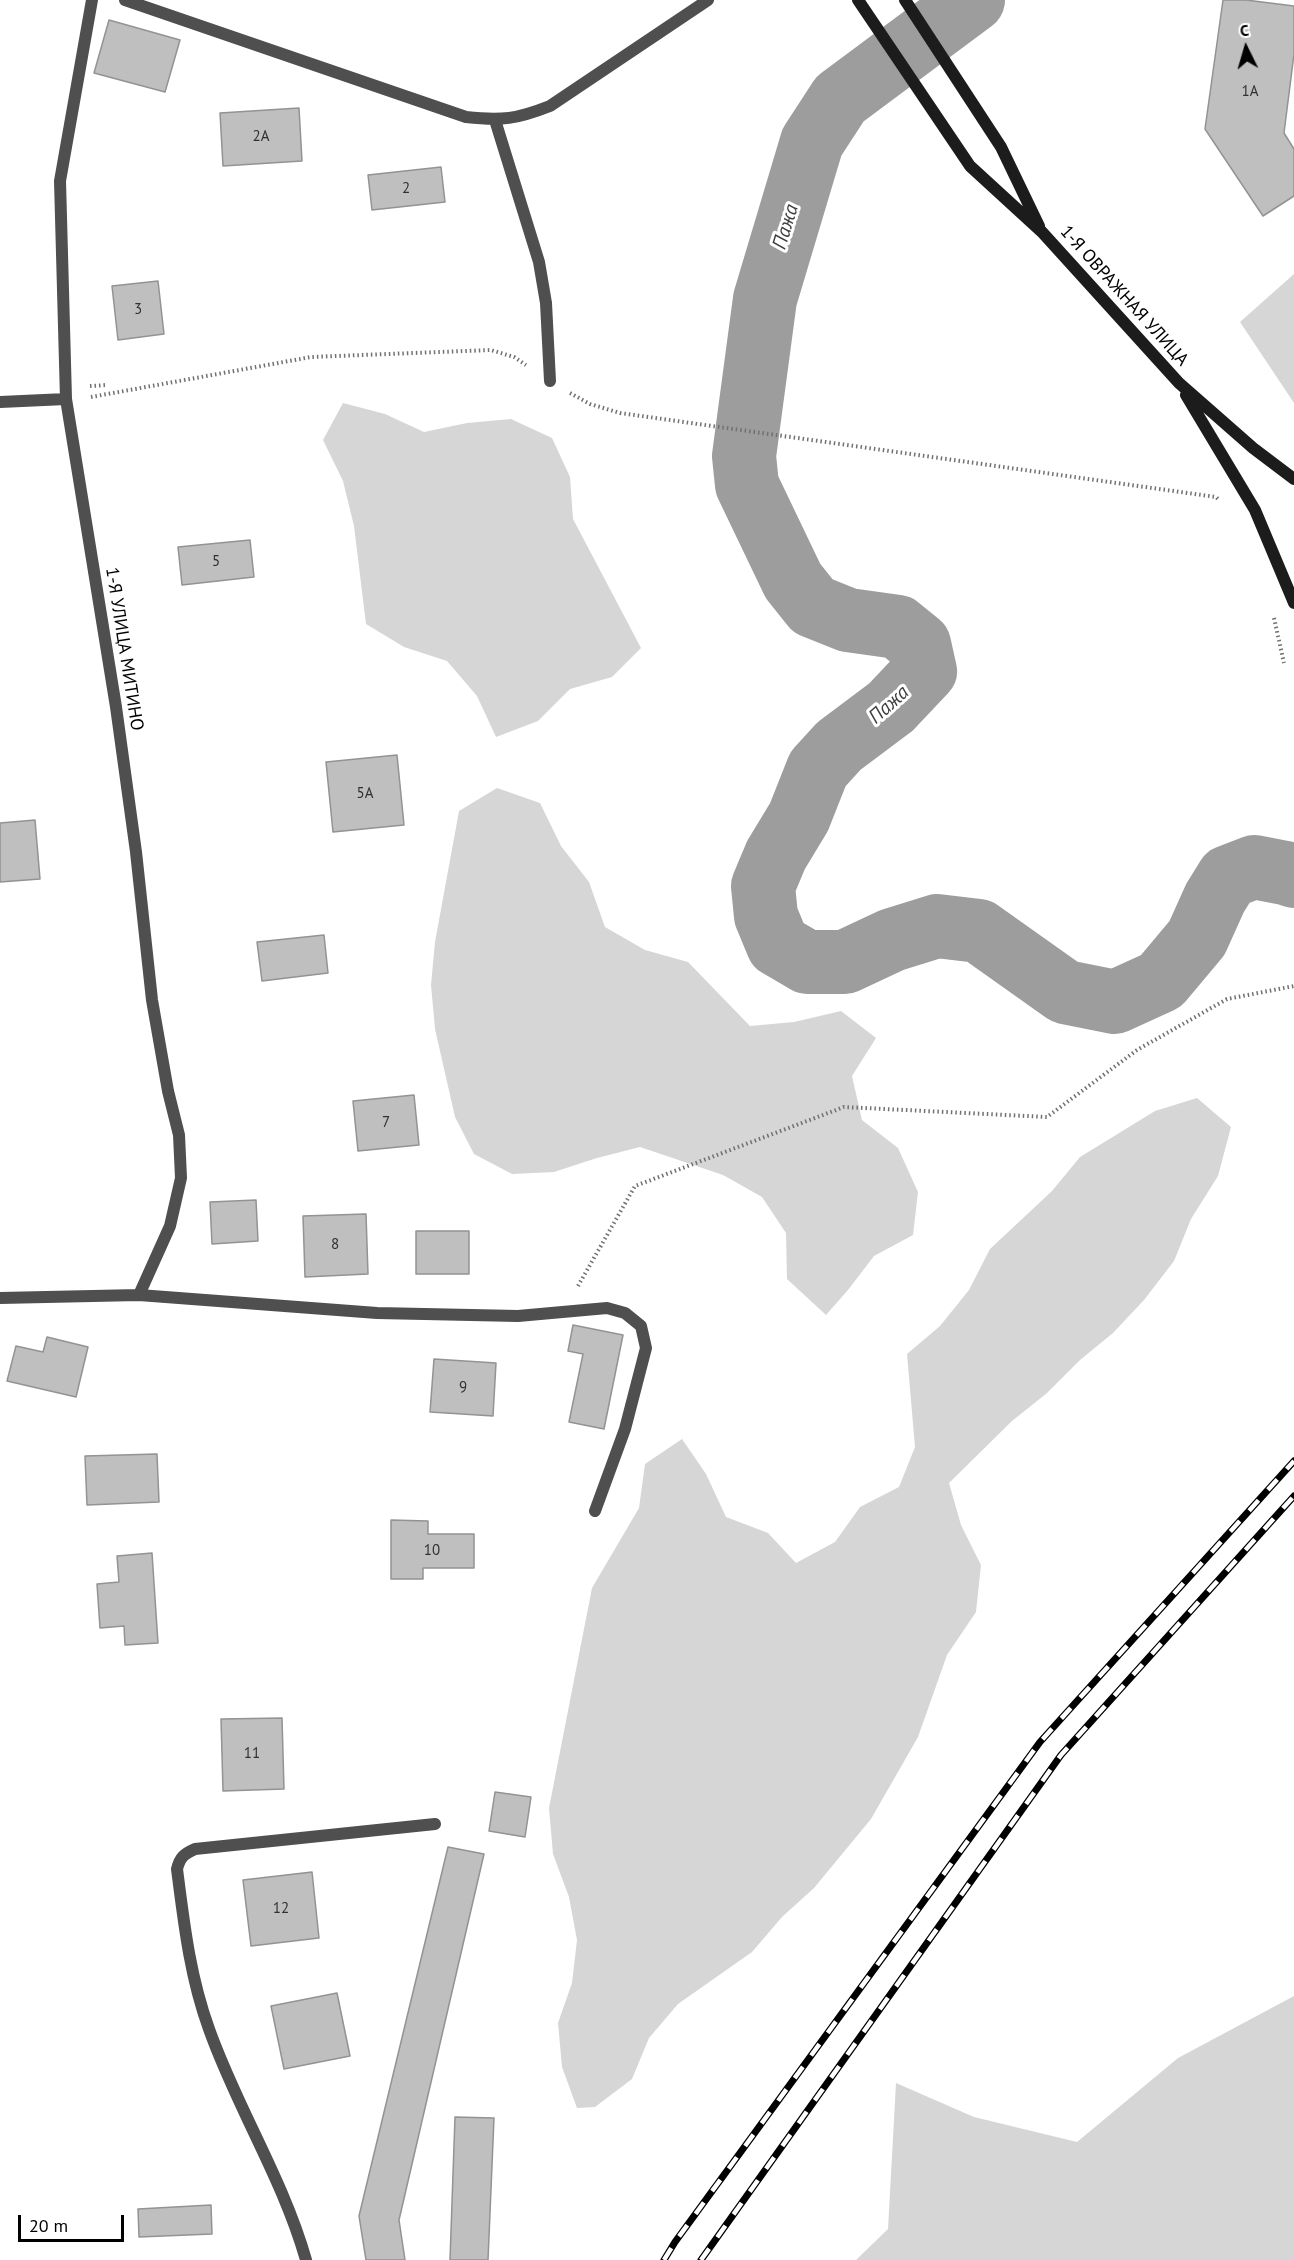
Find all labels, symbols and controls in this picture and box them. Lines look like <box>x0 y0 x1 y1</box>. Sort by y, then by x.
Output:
north arrow <box>1216 18 1276 78</box>
text: С <box>1239 20 1250 40</box>
house number: 1А <box>1242 83 1258 101</box>
house number: 2А <box>253 128 269 146</box>
house number: 2 <box>402 180 410 198</box>
water label: Пажа <box>768 202 804 252</box>
street label: 1-Я ОВРАЖНАЯ УЛИЦА <box>1055 221 1193 371</box>
house number: 3 <box>134 301 142 319</box>
house number: 5 <box>212 553 220 571</box>
street label: 1-Я УЛИЦА МИТИНО <box>100 566 148 732</box>
water label: Пажа <box>864 681 914 729</box>
house number: 5А <box>357 785 373 803</box>
house number: 7 <box>382 1114 390 1132</box>
house number: 8 <box>331 1236 339 1254</box>
house number: 9 <box>459 1379 467 1397</box>
house number: 10 <box>424 1542 440 1560</box>
house number: 11 <box>244 1745 260 1763</box>
house number: 12 <box>273 1900 289 1918</box>
scale bar <box>21 2203 128 2241</box>
text: 20 m <box>29 2214 68 2237</box>

